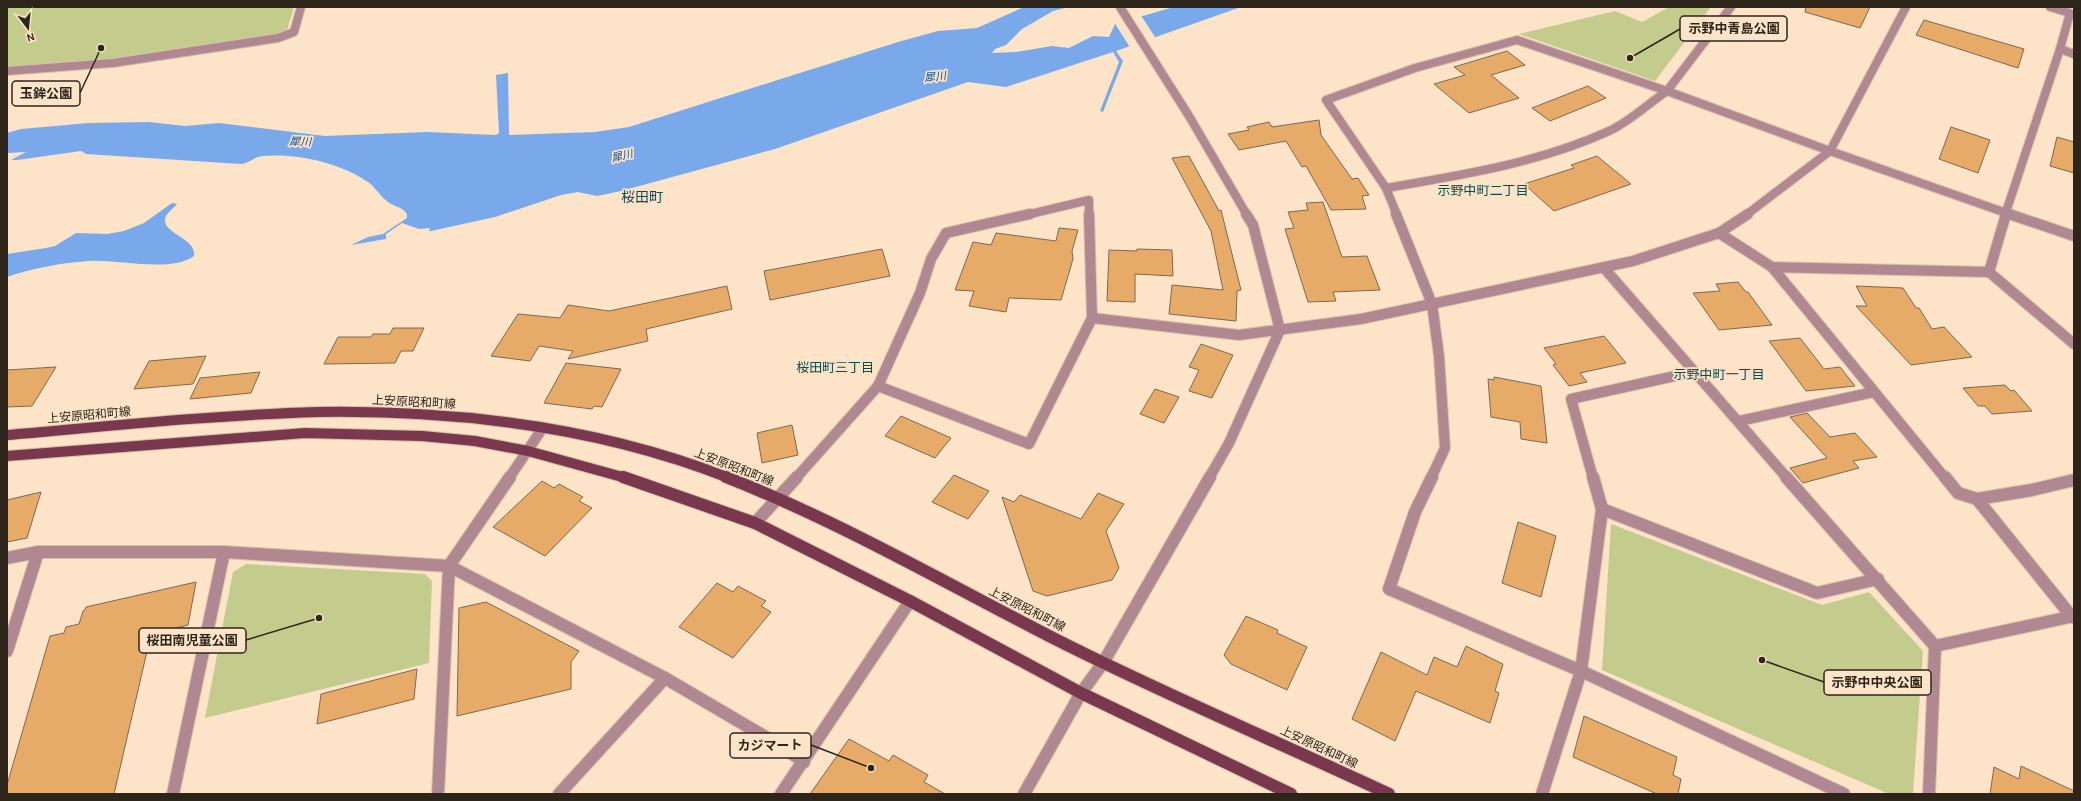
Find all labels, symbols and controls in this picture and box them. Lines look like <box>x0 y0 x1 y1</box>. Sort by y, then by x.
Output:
north arrow <box>8 8 48 48</box>
callout: 示野中青島公園 <box>1680 16 1787 41</box>
text: 示野中青島公園 <box>1688 21 1780 36</box>
text: N <box>25 30 36 44</box>
water label: 犀川 <box>923 69 948 85</box>
callout: 玉鉾公園 <box>12 81 80 106</box>
text: 玉鉾公園 <box>20 86 72 101</box>
water label: 犀川 <box>289 135 312 149</box>
water label: 犀川 <box>610 147 635 165</box>
district label: 示野中町二丁目 <box>1437 183 1529 198</box>
district label: 桜田町 <box>621 189 663 206</box>
district label: 桜田町三丁目 <box>796 360 874 375</box>
district label: 示野中町一丁目 <box>1673 367 1765 382</box>
street label: 上安原昭和町線 <box>372 393 456 411</box>
street label: 上安原昭和町線 <box>47 404 131 426</box>
street label: 上安原昭和町線 <box>692 445 776 489</box>
street label: 上安原昭和町線 <box>986 584 1068 634</box>
callout: 桜田南児童公園 <box>139 628 246 653</box>
text: 桜田南児童公園 <box>146 633 238 648</box>
callout: 示野中中央公園 <box>1824 670 1931 695</box>
text: 示野中中央公園 <box>1831 675 1923 690</box>
street label: 上安原昭和町線 <box>1278 723 1360 771</box>
callout: カジマート <box>730 733 811 758</box>
text: カジマート <box>737 738 803 753</box>

